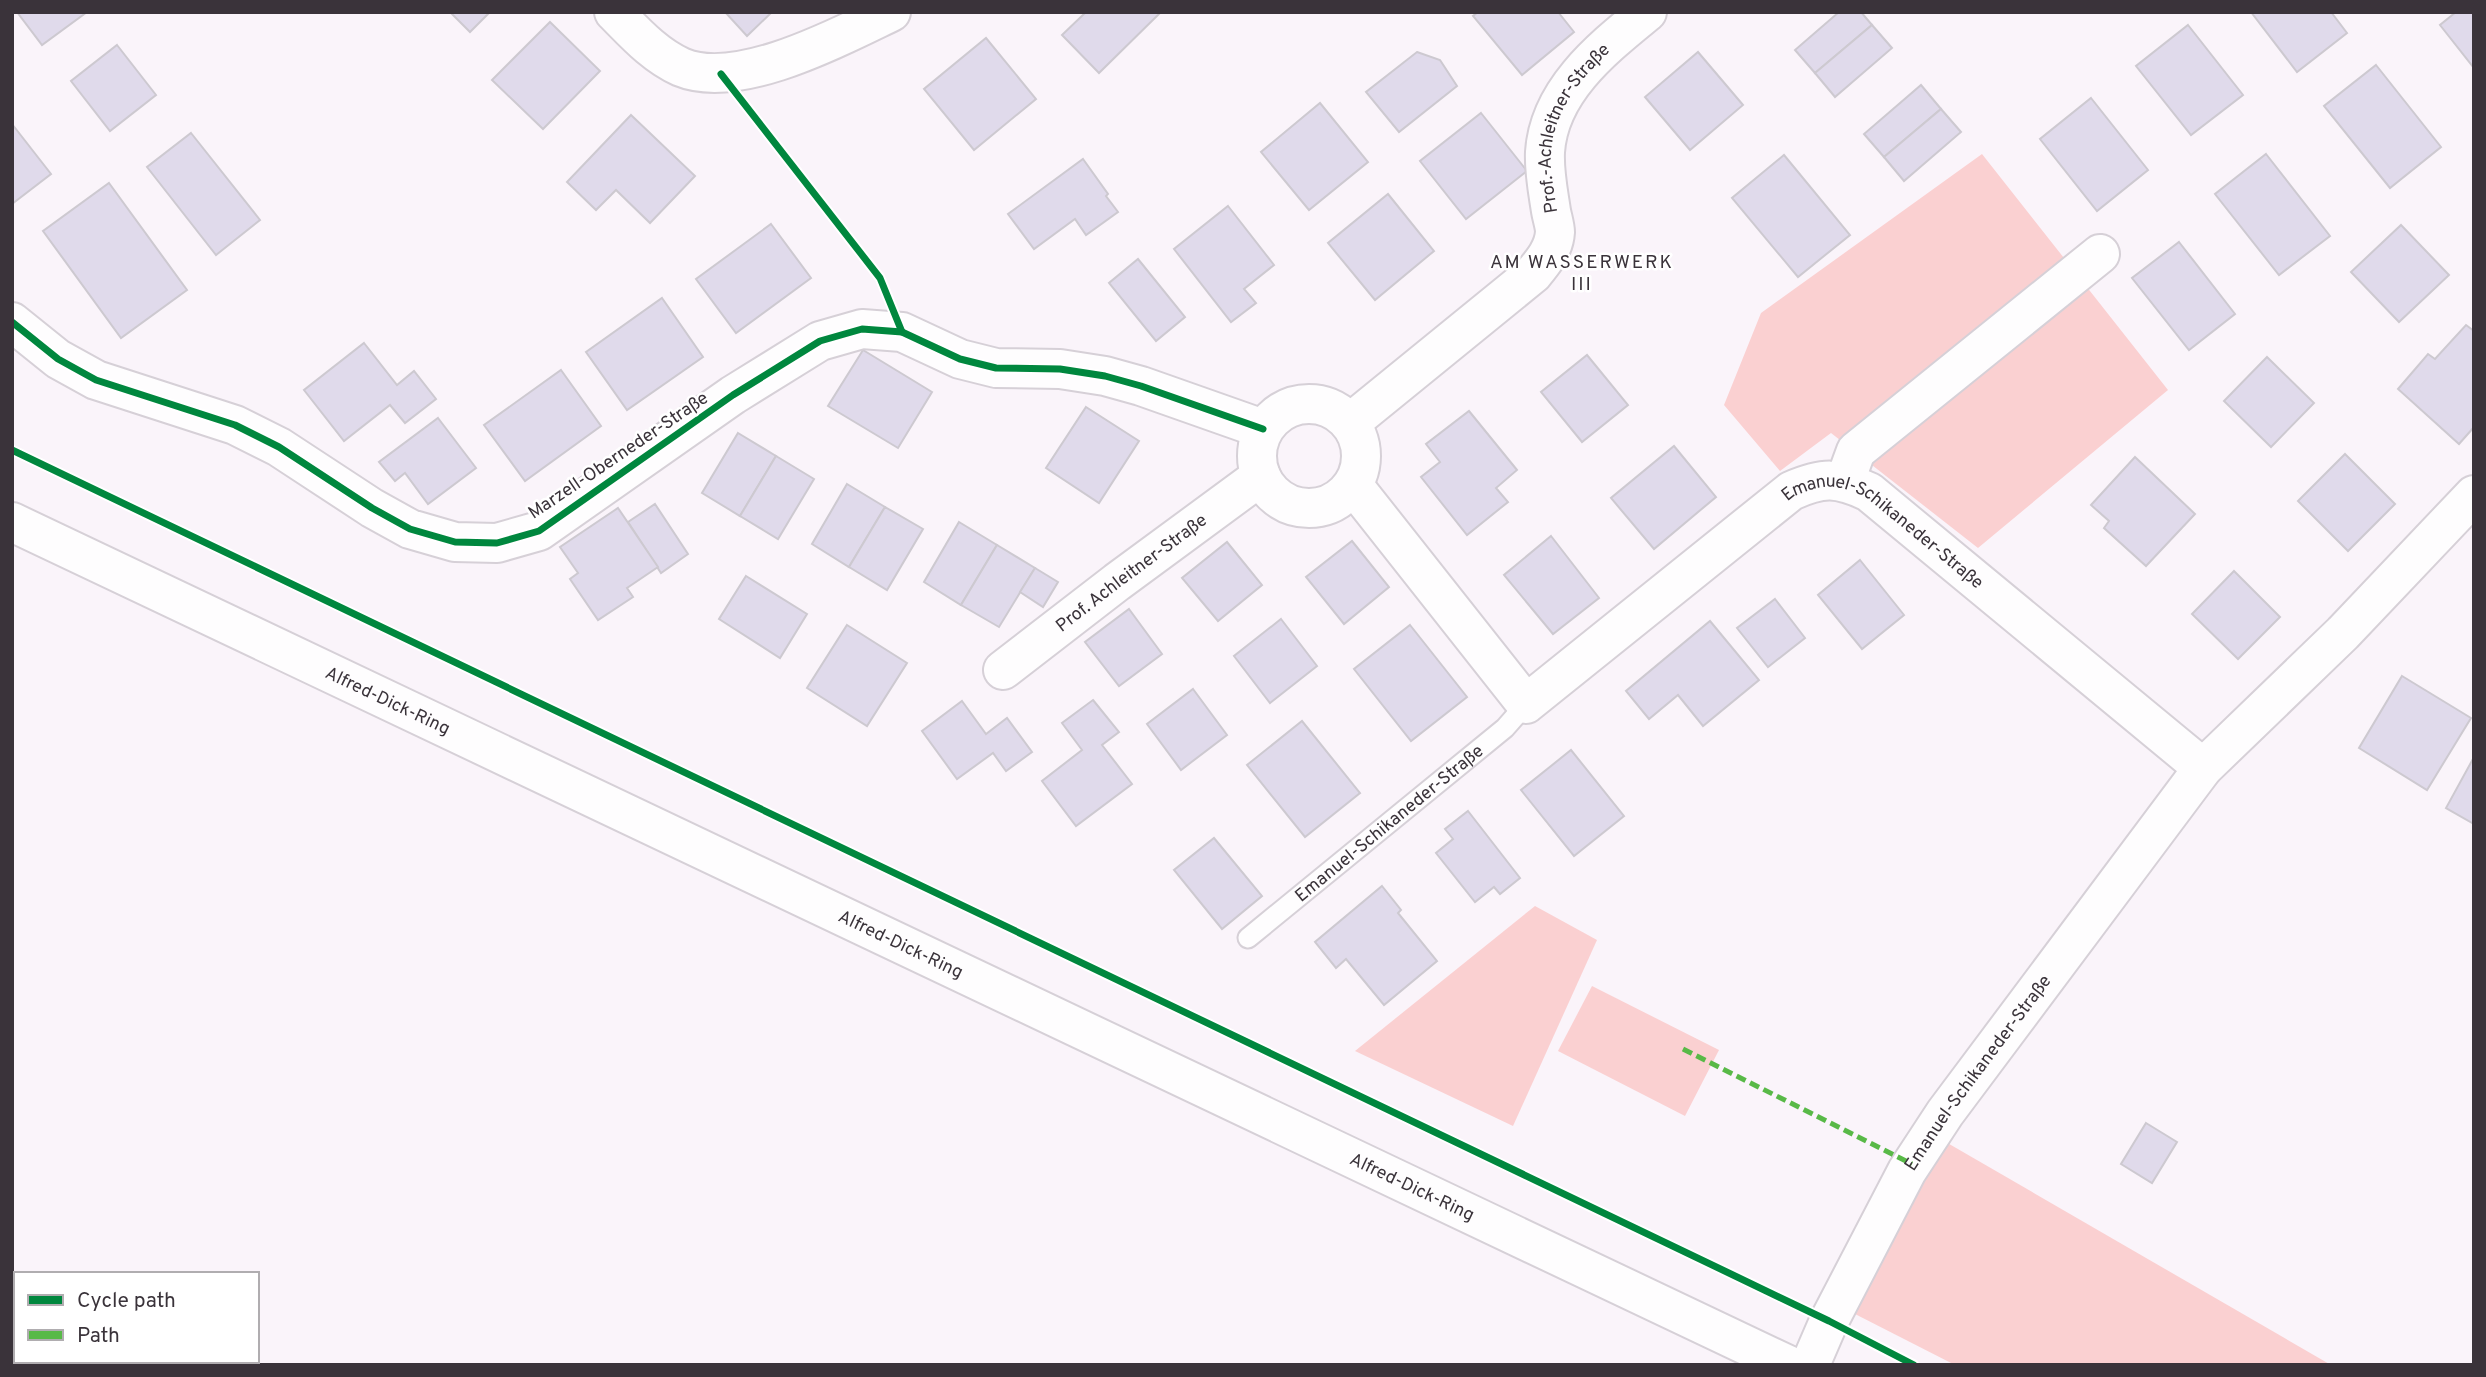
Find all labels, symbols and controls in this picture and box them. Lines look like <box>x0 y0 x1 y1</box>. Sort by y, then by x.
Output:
street label: Prof.-Achleitner-Straße <box>1535 39 1615 215</box>
district label: AM WASSERWERK III <box>1490 251 1674 297</box>
street label: Marzell-Oberneder-Straße <box>524 387 713 525</box>
street label: Emanuel-Schikaneder-Straße <box>1777 471 1988 595</box>
street label: Prof. Achleitner-Straße <box>1052 509 1212 638</box>
street label: Alfred-Dick-Ring <box>321 662 453 741</box>
street label: Emanuel-Schikaneder-Straße <box>1291 740 1489 908</box>
street label: Alfred-Dick-Ring <box>834 906 967 985</box>
street label: Emanuel-Schikaneder-Straße <box>1900 971 2057 1176</box>
street label: Alfred-Dick-Ring <box>1345 1149 1478 1227</box>
legend <box>14 1272 259 1363</box>
text: Cycle path <box>77 1288 176 1315</box>
text: Path <box>77 1323 120 1350</box>

